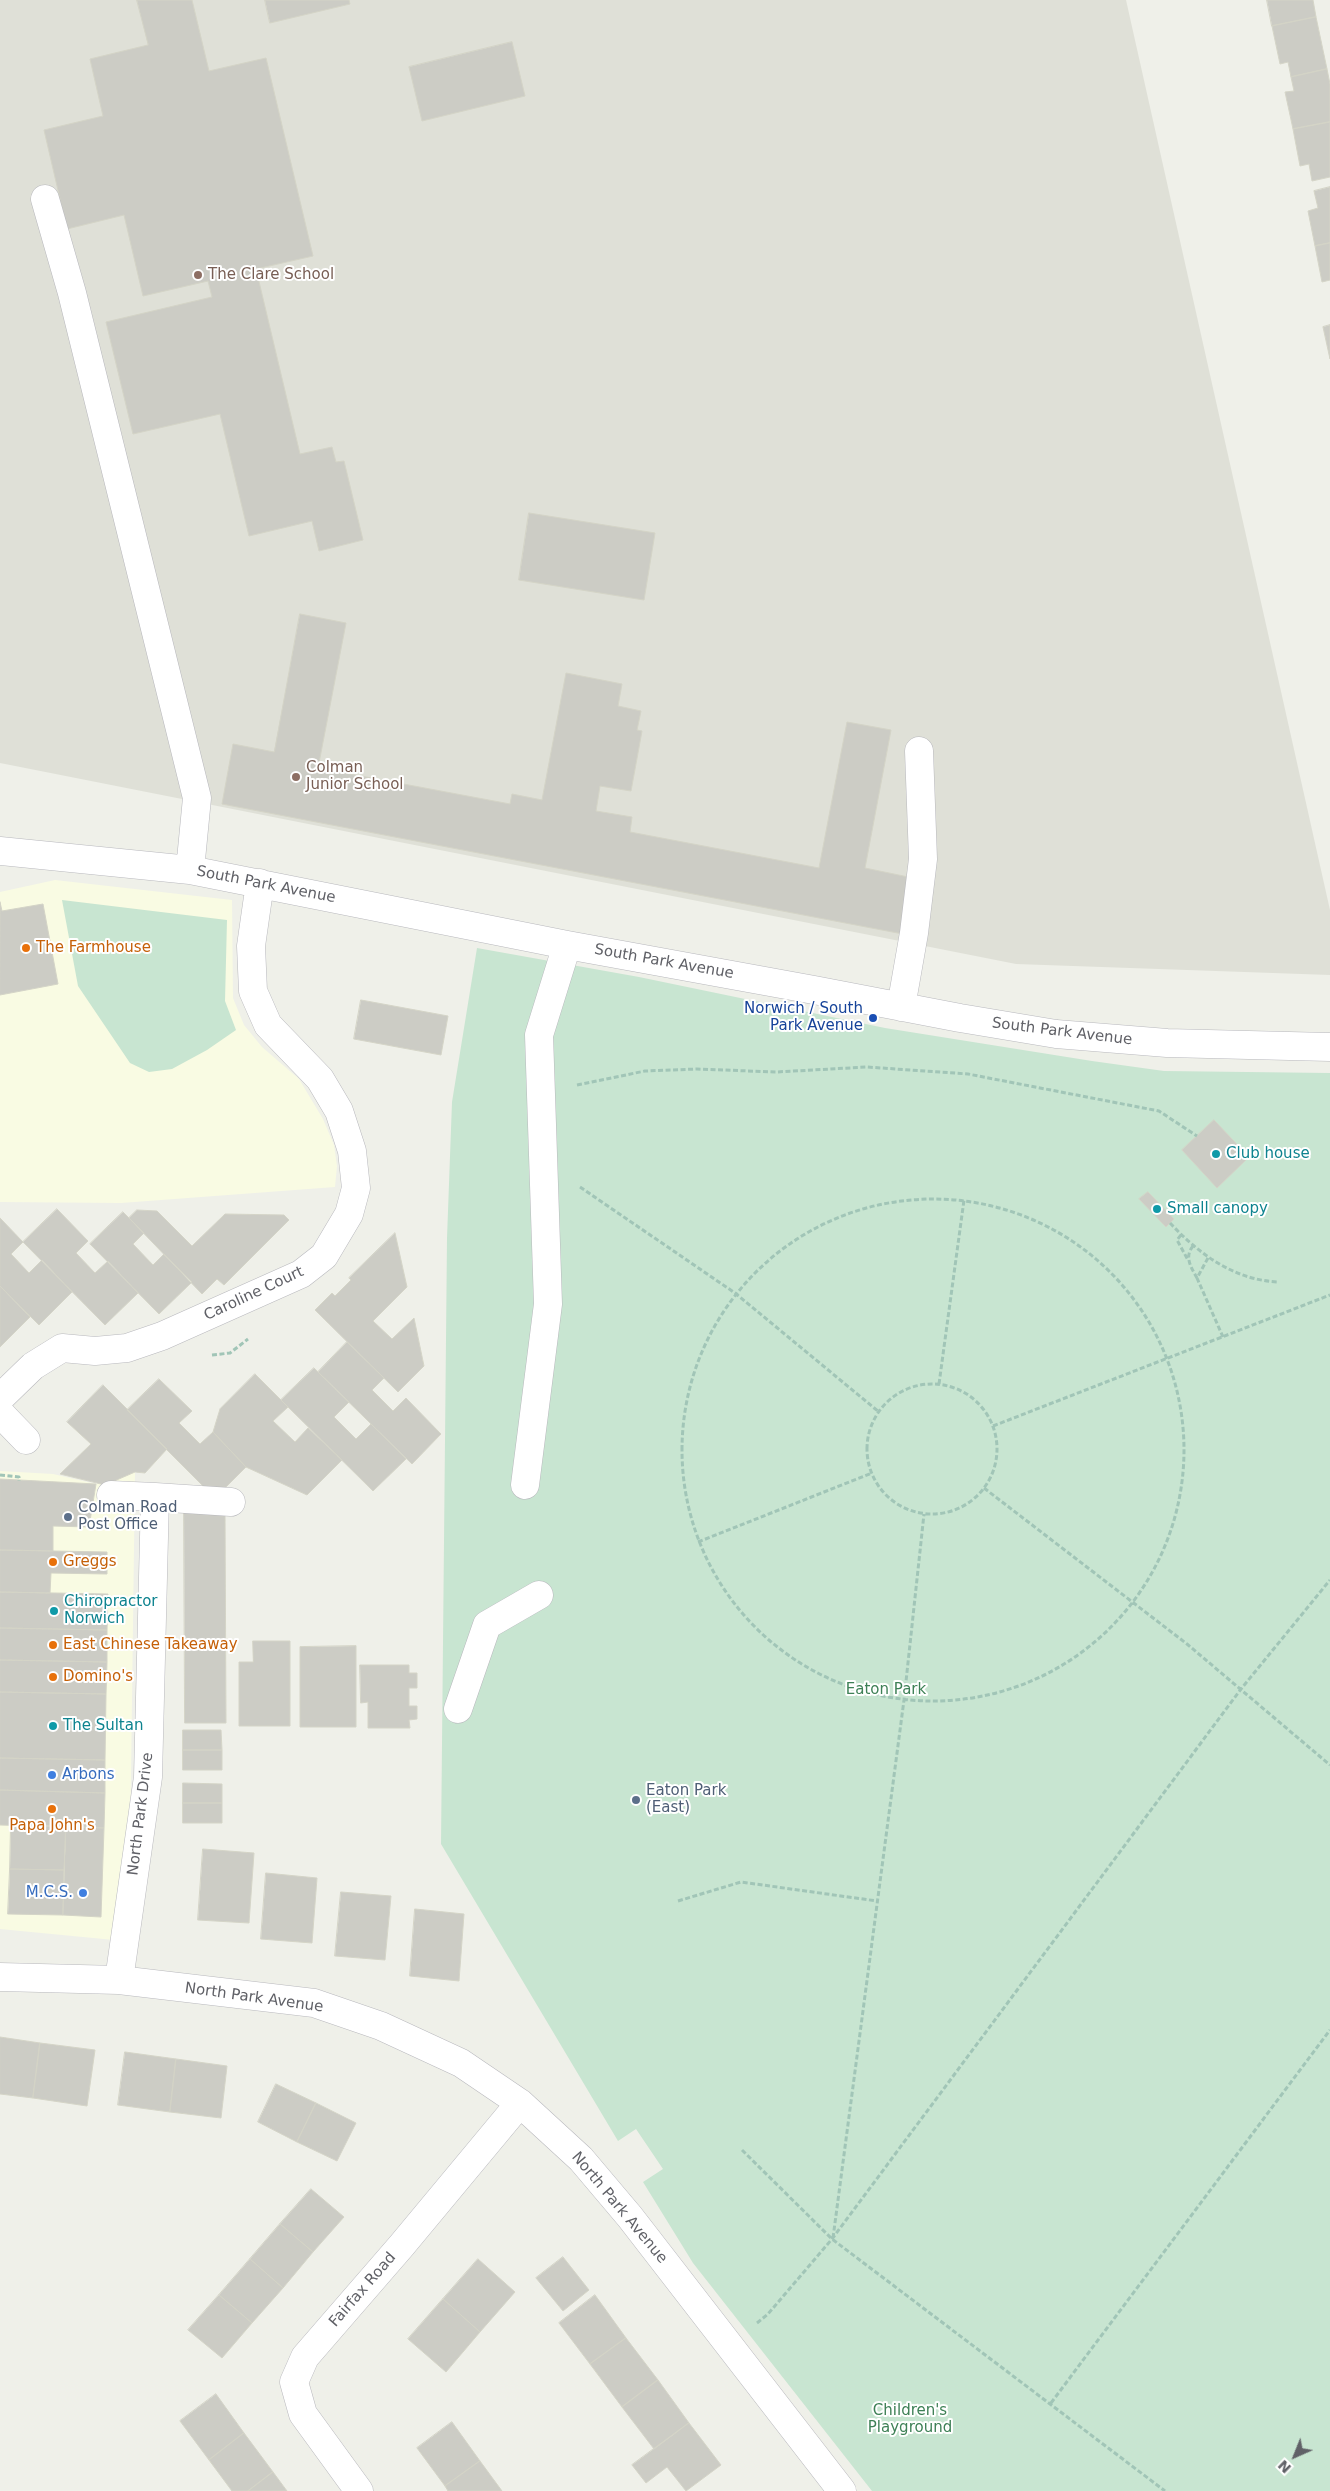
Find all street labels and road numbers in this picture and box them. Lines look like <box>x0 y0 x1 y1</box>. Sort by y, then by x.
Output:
street label: South Park Avenue <box>195 863 337 907</box>
street label: South Park Avenue <box>593 941 735 983</box>
street label: South Park Avenue <box>991 1014 1133 1050</box>
street label: Caroline Court <box>201 1263 307 1325</box>
street label: North Park Drive <box>125 1751 157 1877</box>
street label: North Park Avenue <box>184 1979 324 2017</box>
street label: North Park Avenue <box>567 2149 671 2267</box>
street label: Fairfax Road <box>326 2249 400 2331</box>

